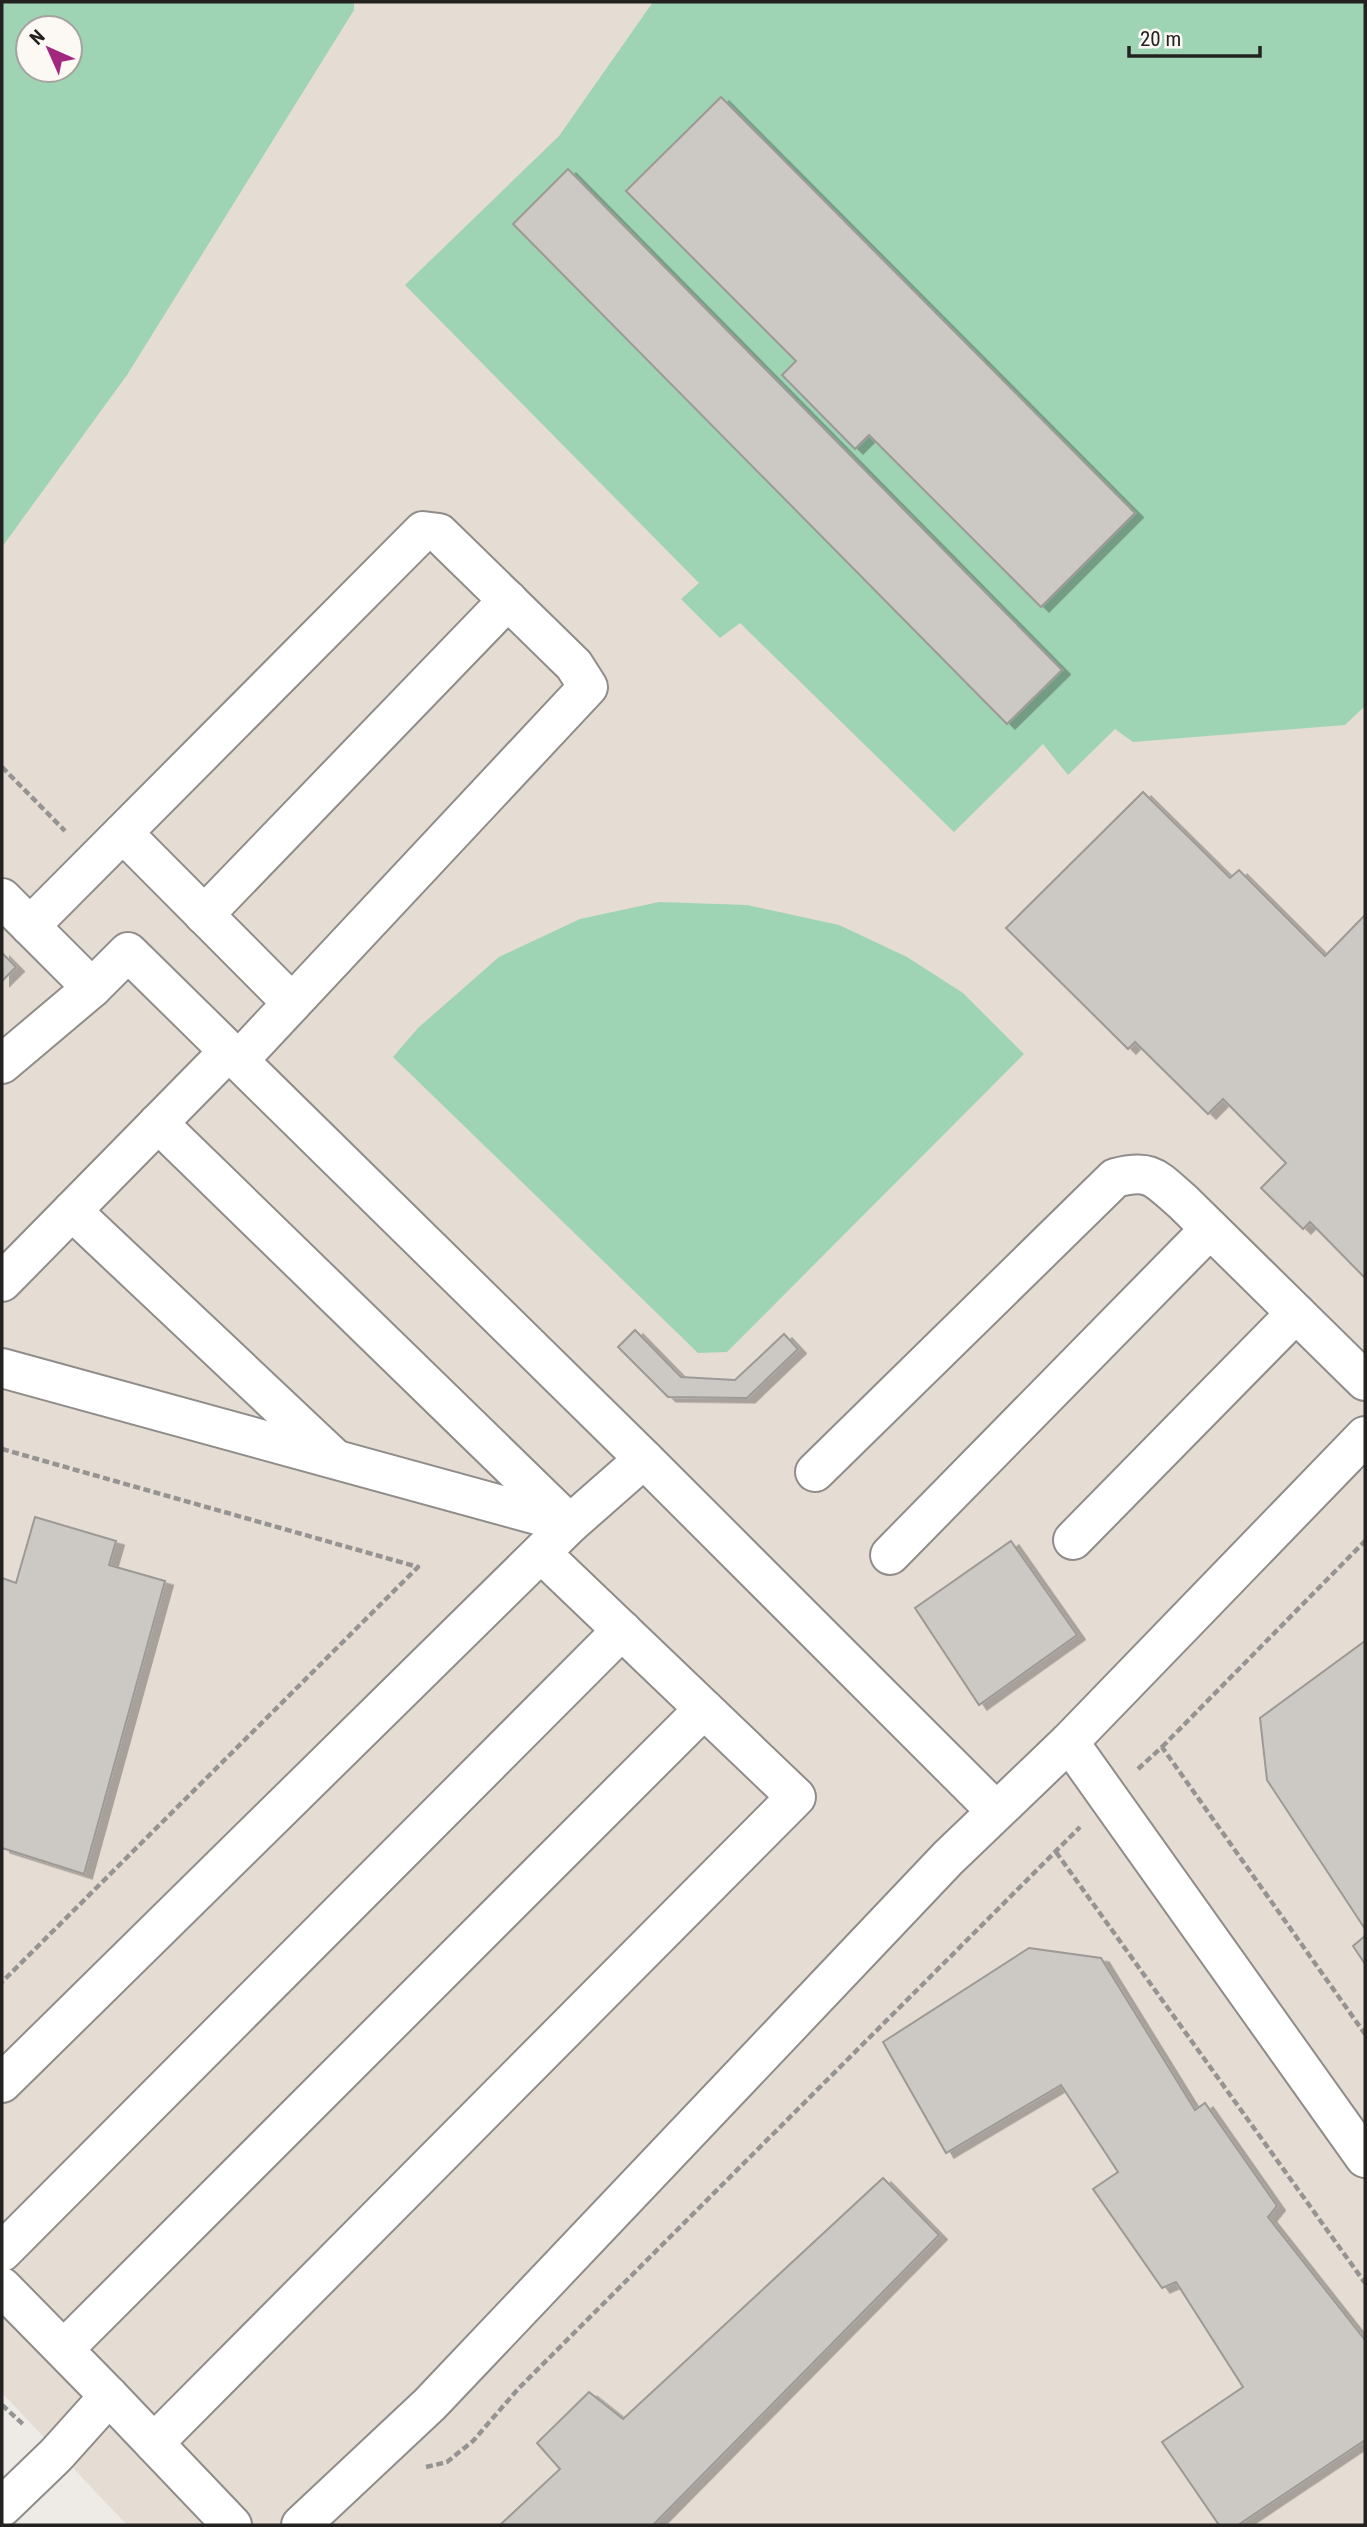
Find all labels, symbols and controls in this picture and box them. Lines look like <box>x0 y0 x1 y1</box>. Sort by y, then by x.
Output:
north arrow <box>14 14 84 84</box>
scale bar <box>1129 14 1260 58</box>
text: N <box>25 25 50 50</box>
text: 20 m <box>1140 27 1181 51</box>

